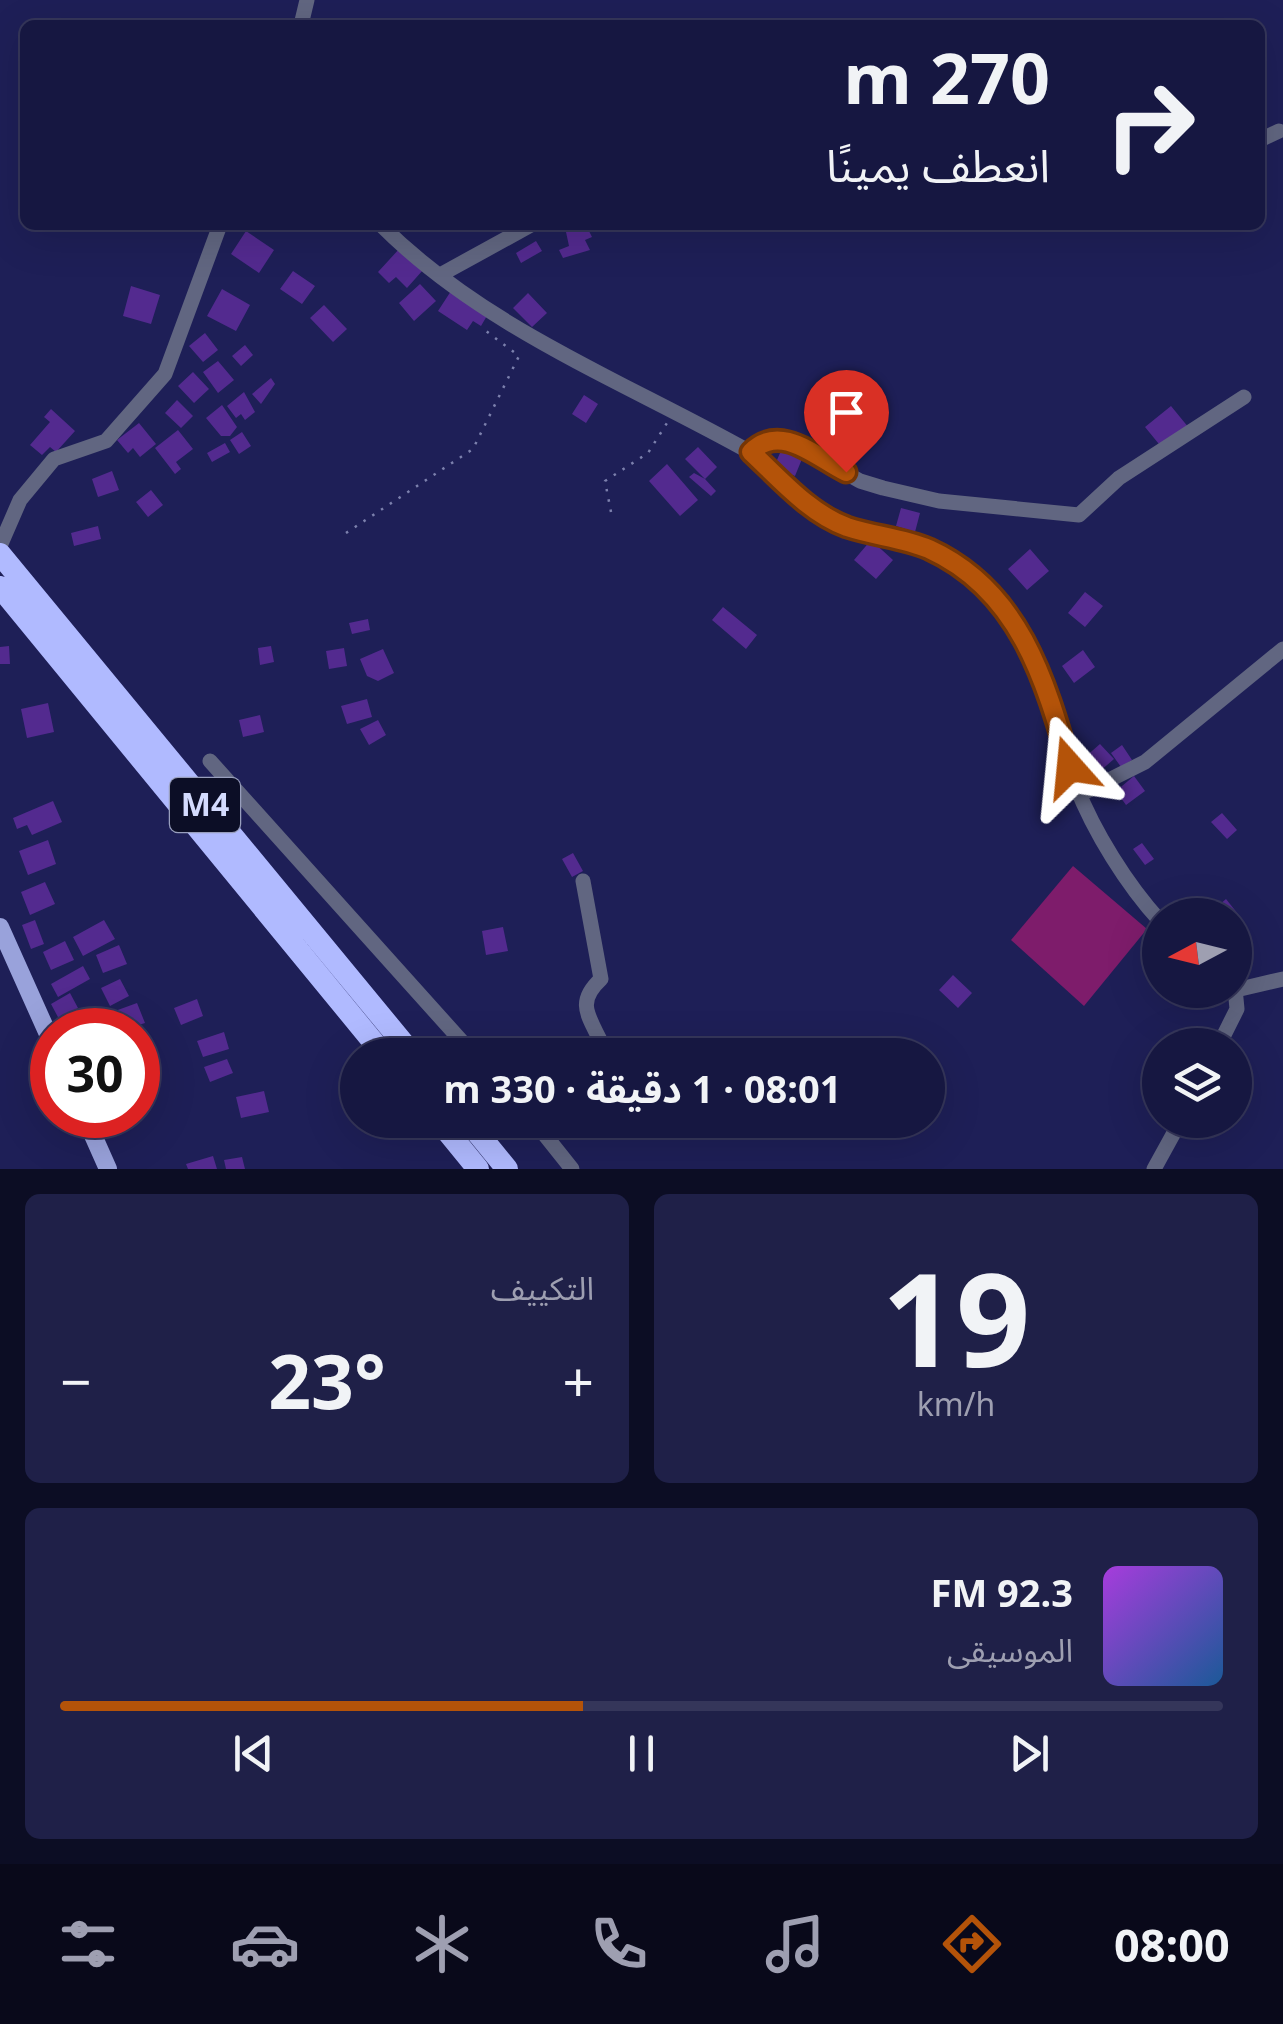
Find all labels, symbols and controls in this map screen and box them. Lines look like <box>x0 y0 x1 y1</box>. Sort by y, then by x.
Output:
text: 270 m <box>843 29 1050 125</box>
icon: right <box>1085 60 1215 190</box>
text: انعطف يمينًا <box>826 134 1050 195</box>
pin <box>804 370 889 473</box>
icon: arrive <box>819 385 874 440</box>
position arrow <box>1018 715 1122 819</box>
road number: M4 <box>170 778 240 832</box>
north arrow <box>1142 898 1252 1008</box>
map controls <box>1142 898 1252 1138</box>
speed limit sign: 30 <box>30 1008 160 1138</box>
button: layers <box>1142 1028 1252 1138</box>
text: 08:01 · 1 دقيقة · 330 m <box>444 1062 841 1114</box>
text: 19 <box>882 1228 1030 1405</box>
text: التكييف <box>491 1266 594 1309</box>
text: 23° <box>268 1329 386 1431</box>
text: − <box>60 1343 91 1418</box>
text: + <box>563 1343 594 1418</box>
text: km/h <box>917 1382 995 1425</box>
text: 92.3 FM <box>931 1566 1073 1618</box>
text: الموسيقى <box>947 1628 1073 1671</box>
icon: previous <box>226 1726 281 1781</box>
icon: pause <box>614 1726 669 1781</box>
icon: next <box>1002 1726 1057 1781</box>
icon: filters <box>53 1909 123 1979</box>
icon: car <box>230 1909 300 1979</box>
icon: climate <box>407 1909 477 1979</box>
icon: phone <box>584 1909 654 1979</box>
icon: music <box>760 1909 830 1979</box>
icon: directions <box>937 1909 1007 1979</box>
text: 08:00 <box>1114 1914 1230 1975</box>

